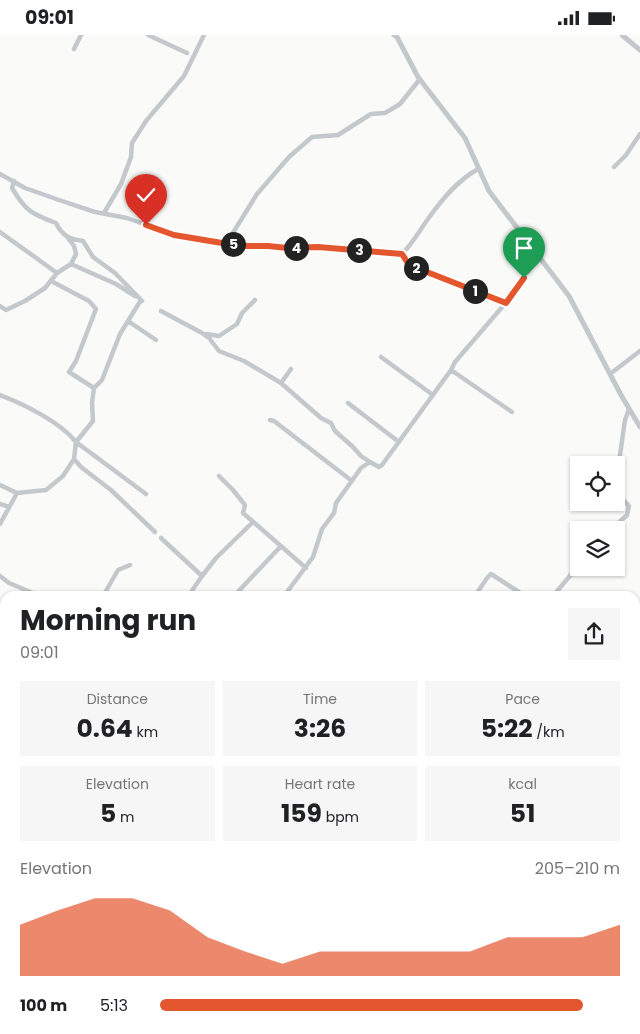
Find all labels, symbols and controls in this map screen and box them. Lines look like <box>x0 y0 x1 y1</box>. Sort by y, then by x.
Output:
text: 09:01 <box>25 4 74 31</box>
pin <box>125 174 167 225</box>
icon: check <box>132 181 160 209</box>
pin <box>503 227 545 278</box>
pin: 5 <box>220 231 246 257</box>
text: 5 <box>229 234 238 254</box>
icon: arrive <box>510 234 538 262</box>
pin: 4 <box>284 235 308 261</box>
pin: 3 <box>346 237 372 263</box>
text: 4 <box>292 238 301 258</box>
text: 3 <box>355 240 364 260</box>
pin: 2 <box>404 255 428 281</box>
text: 2 <box>413 258 421 278</box>
pin: 1 <box>462 279 488 303</box>
text: 1 <box>473 281 478 301</box>
map controls <box>570 456 625 576</box>
button: locate <box>570 456 625 511</box>
button: layers <box>570 521 625 576</box>
text: Morning run <box>20 601 196 640</box>
button: share <box>568 608 620 660</box>
text: 09:01 <box>20 641 59 664</box>
text: Distance <box>87 689 148 709</box>
text: Time <box>303 689 337 709</box>
text: Pace <box>505 689 540 709</box>
text: 0.64 <box>77 711 133 746</box>
text: 3:26 <box>294 711 346 746</box>
text: 5:22 <box>481 711 533 746</box>
text: km <box>133 722 158 742</box>
text: /km <box>533 722 565 742</box>
text: Elevation <box>86 774 149 794</box>
text: Heart rate <box>285 774 355 794</box>
text: kcal <box>508 774 537 794</box>
text: 5 <box>100 796 116 831</box>
text: 159 <box>281 796 322 831</box>
text: 51 <box>510 796 535 831</box>
text: m <box>116 807 135 827</box>
text: bpm <box>322 807 359 827</box>
text: Elevation <box>20 857 92 880</box>
text: 205–210 m <box>535 857 620 880</box>
text: 100 m <box>20 994 67 1017</box>
text: 5:13 <box>100 994 128 1017</box>

